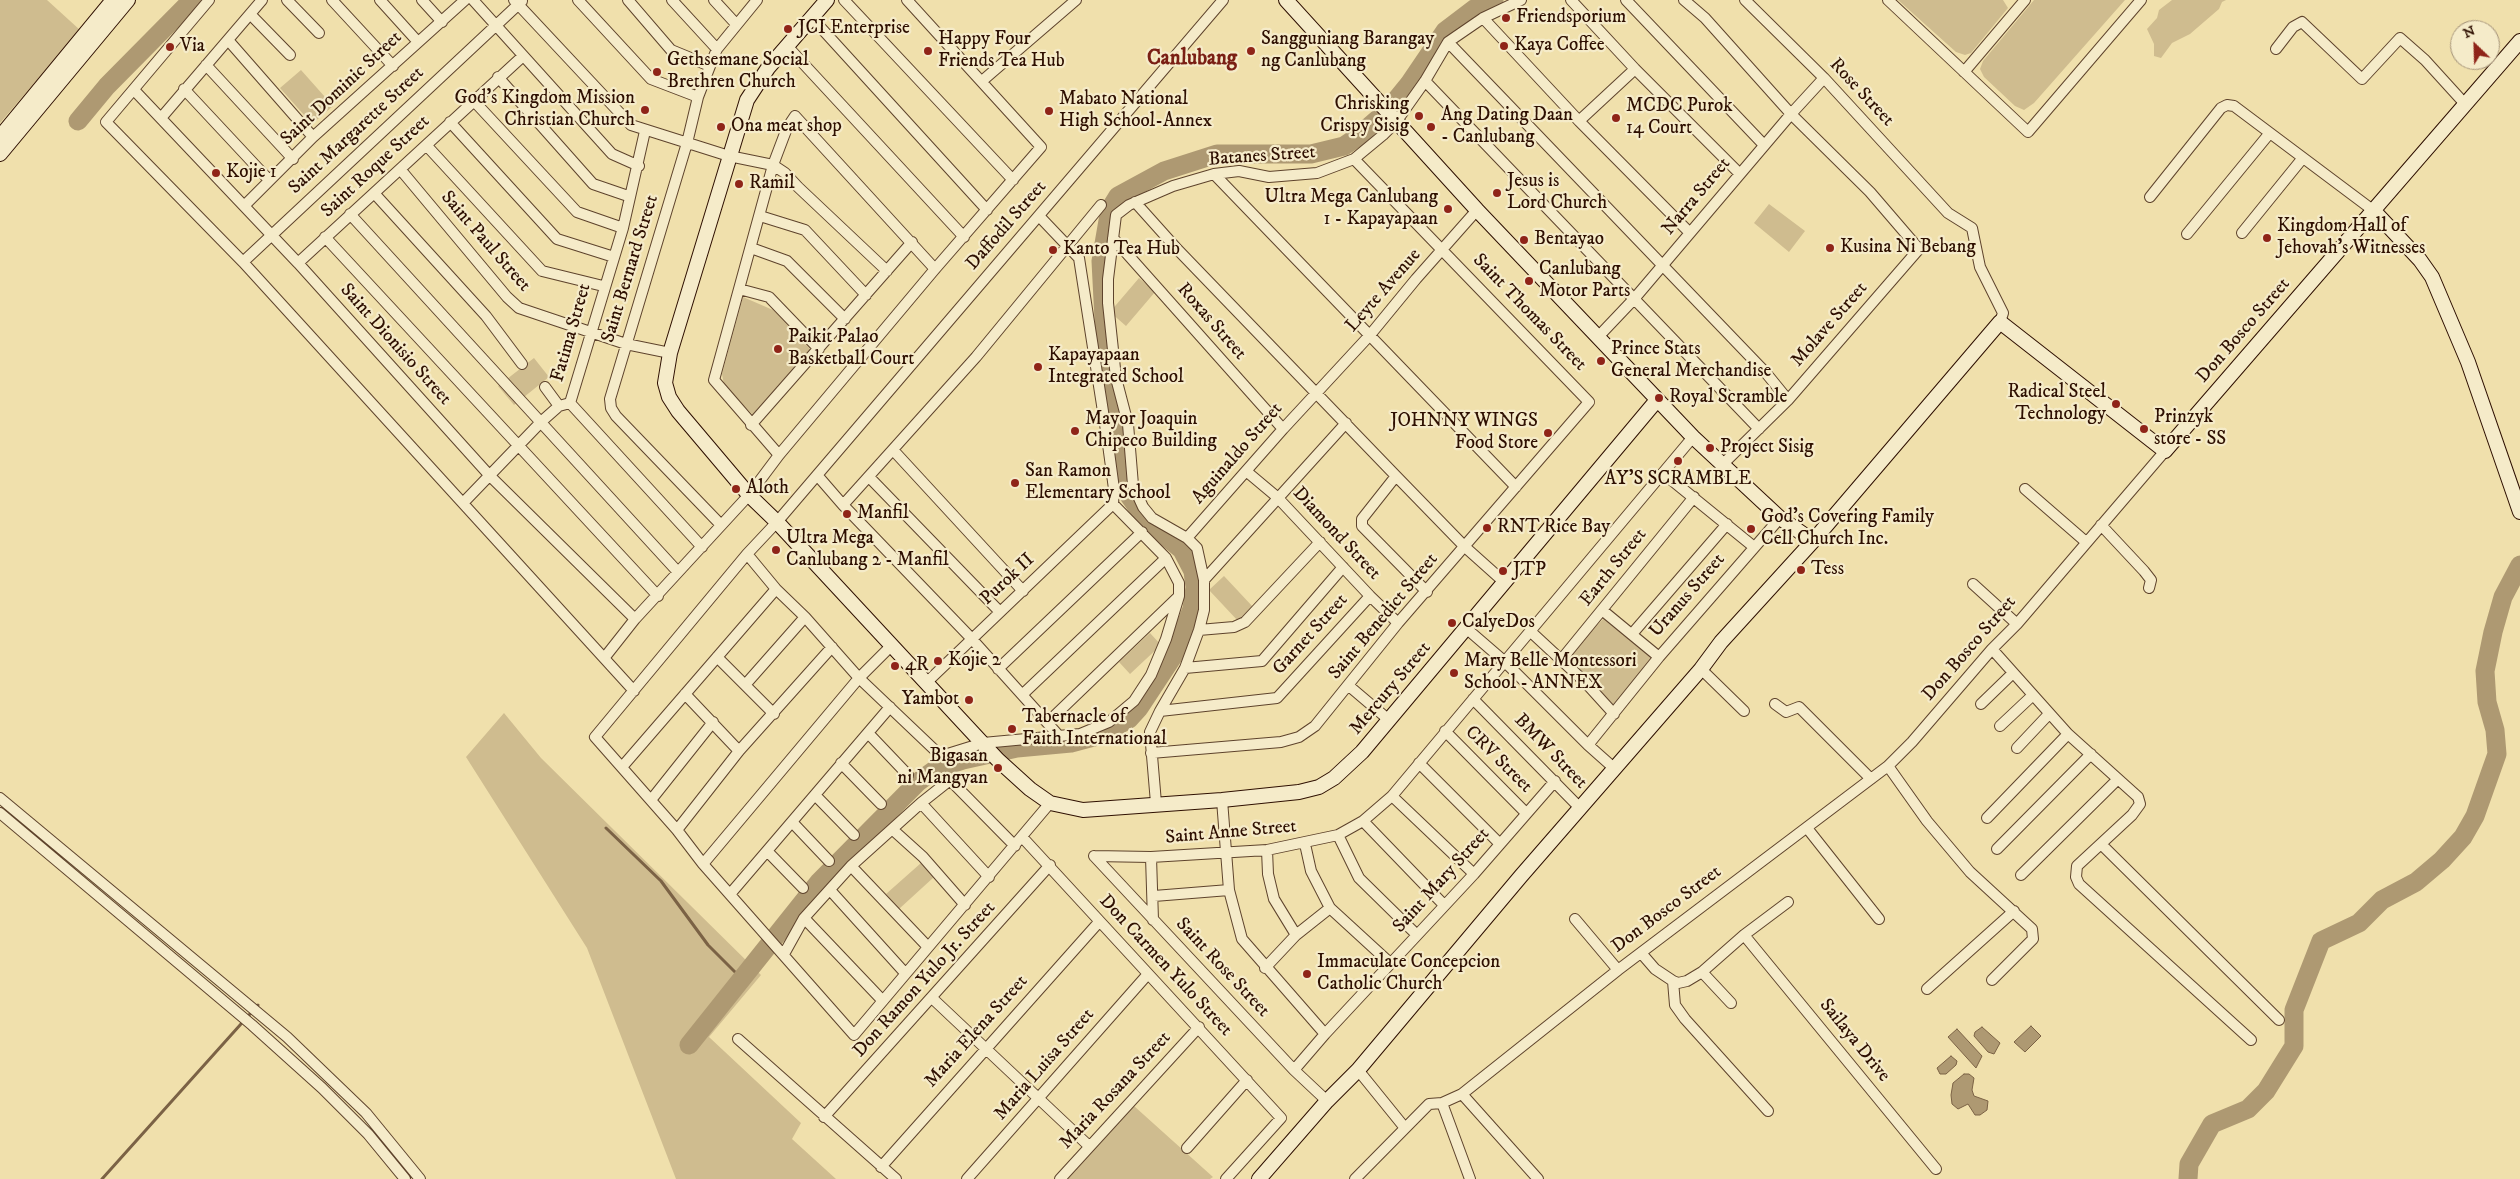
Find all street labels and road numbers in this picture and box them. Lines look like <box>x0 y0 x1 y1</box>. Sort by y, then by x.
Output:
street label: Saint Dominic Street <box>277 27 407 151</box>
street label: Rose Street <box>1824 54 1898 132</box>
street label: Saint Margarette Street <box>285 62 429 200</box>
street label: Saint Roque Street <box>317 111 435 223</box>
street label: Batanes Street <box>1208 142 1316 172</box>
street label: Narra Street <box>1658 154 1736 240</box>
street label: Daffodil Street <box>962 177 1052 275</box>
street label: Saint Paul Street <box>435 187 535 297</box>
street label: Saint Bernard Street <box>598 192 664 346</box>
street label: Leyte Avenue <box>1341 245 1427 337</box>
street label: Saint Thomas Street <box>1467 250 1591 376</box>
street label: Don Bosco Street <box>2192 274 2296 388</box>
street label: Molave Street <box>1787 278 1873 372</box>
street label: Roxas Street <box>1171 279 1251 365</box>
street label: Saint Dionisio Street <box>334 280 456 410</box>
street label: Fatima Street <box>547 281 597 385</box>
street label: Aguinaldo Street <box>1188 399 1288 509</box>
street label: Diamond Street <box>1287 483 1385 585</box>
street label: Earth Street <box>1576 524 1652 612</box>
street label: Purok II <box>976 549 1040 611</box>
street label: Saint Benedict Street <box>1324 549 1444 685</box>
street label: Uranus Street <box>1645 549 1731 643</box>
street label: Garnet Street <box>1269 590 1353 680</box>
street label: Don Bosco Street <box>1918 592 2022 706</box>
street label: Mercury Street <box>1345 638 1437 740</box>
street label: BMW Street <box>1509 710 1591 794</box>
street label: CRV Street <box>1460 722 1536 798</box>
street label: Saint Anne Street <box>1164 816 1298 850</box>
street label: Saint Mary Street <box>1389 824 1495 938</box>
street label: Don Bosco Street <box>1608 861 1726 959</box>
street label: Don Carmen Yulo Street <box>1094 891 1236 1041</box>
street label: Don Ramon Yulo Jr. Street <box>849 897 1001 1063</box>
street label: Saint Rose Street <box>1170 913 1274 1023</box>
street label: Maria Elena Street <box>921 971 1033 1093</box>
street label: Sailaya Drive <box>1814 995 1894 1087</box>
street label: Maria Luisa Street <box>990 1004 1100 1126</box>
street label: Maria Rosana Street <box>1056 1027 1176 1155</box>

